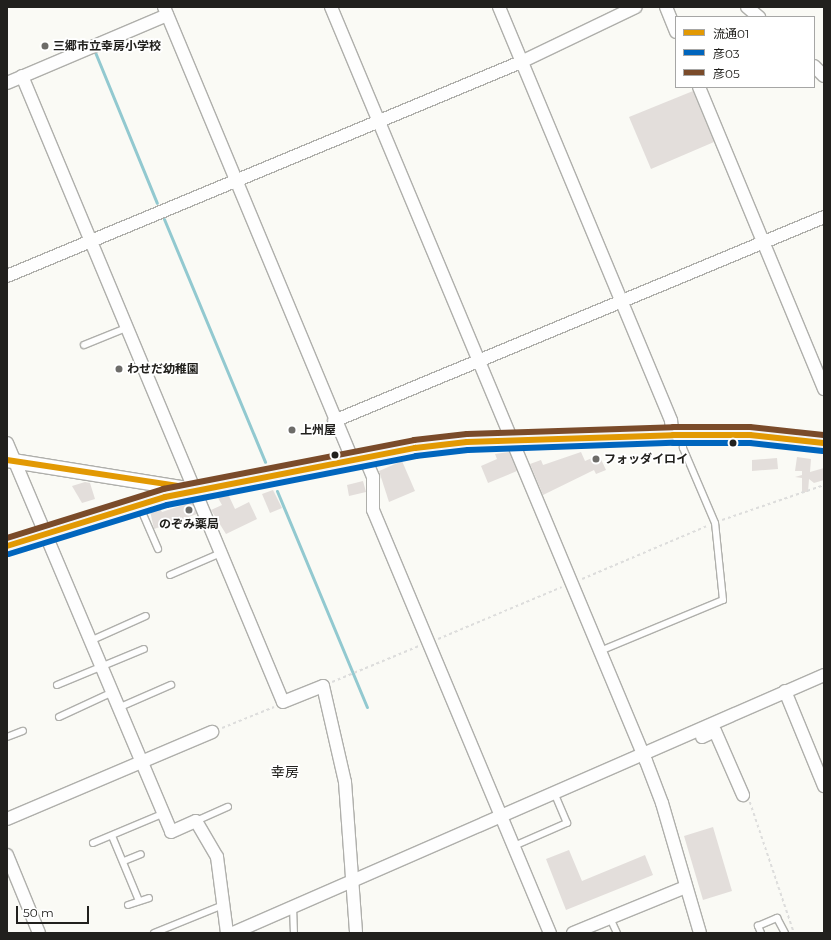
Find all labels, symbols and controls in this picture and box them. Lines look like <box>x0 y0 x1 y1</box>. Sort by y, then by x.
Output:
legend <box>675 16 815 88</box>
text: 流通01 <box>713 26 749 41</box>
place label: 三郷市立幸房小学校 <box>53 39 161 53</box>
marker: 三郷市立幸房小学校 <box>40 41 50 51</box>
text: 彦03 <box>713 46 740 61</box>
text: 彦05 <box>713 66 740 81</box>
place label: わせだ幼稚園 <box>127 362 199 376</box>
marker: わせだ幼稚園 <box>114 364 124 374</box>
place label: 上州屋 <box>300 423 336 437</box>
marker: 上州屋 <box>287 425 297 435</box>
unlabelled marker <box>728 438 738 448</box>
unlabelled marker <box>330 450 340 460</box>
place label: フォッダイロイ <box>604 452 688 466</box>
marker: フォッダイロイ <box>591 454 601 464</box>
marker: のぞみ薬局 <box>184 505 194 515</box>
place label: のぞみ薬局 <box>159 517 219 531</box>
district label: 幸房 <box>271 764 299 780</box>
scale bar <box>18 898 91 924</box>
text: 50 m <box>23 905 54 920</box>

